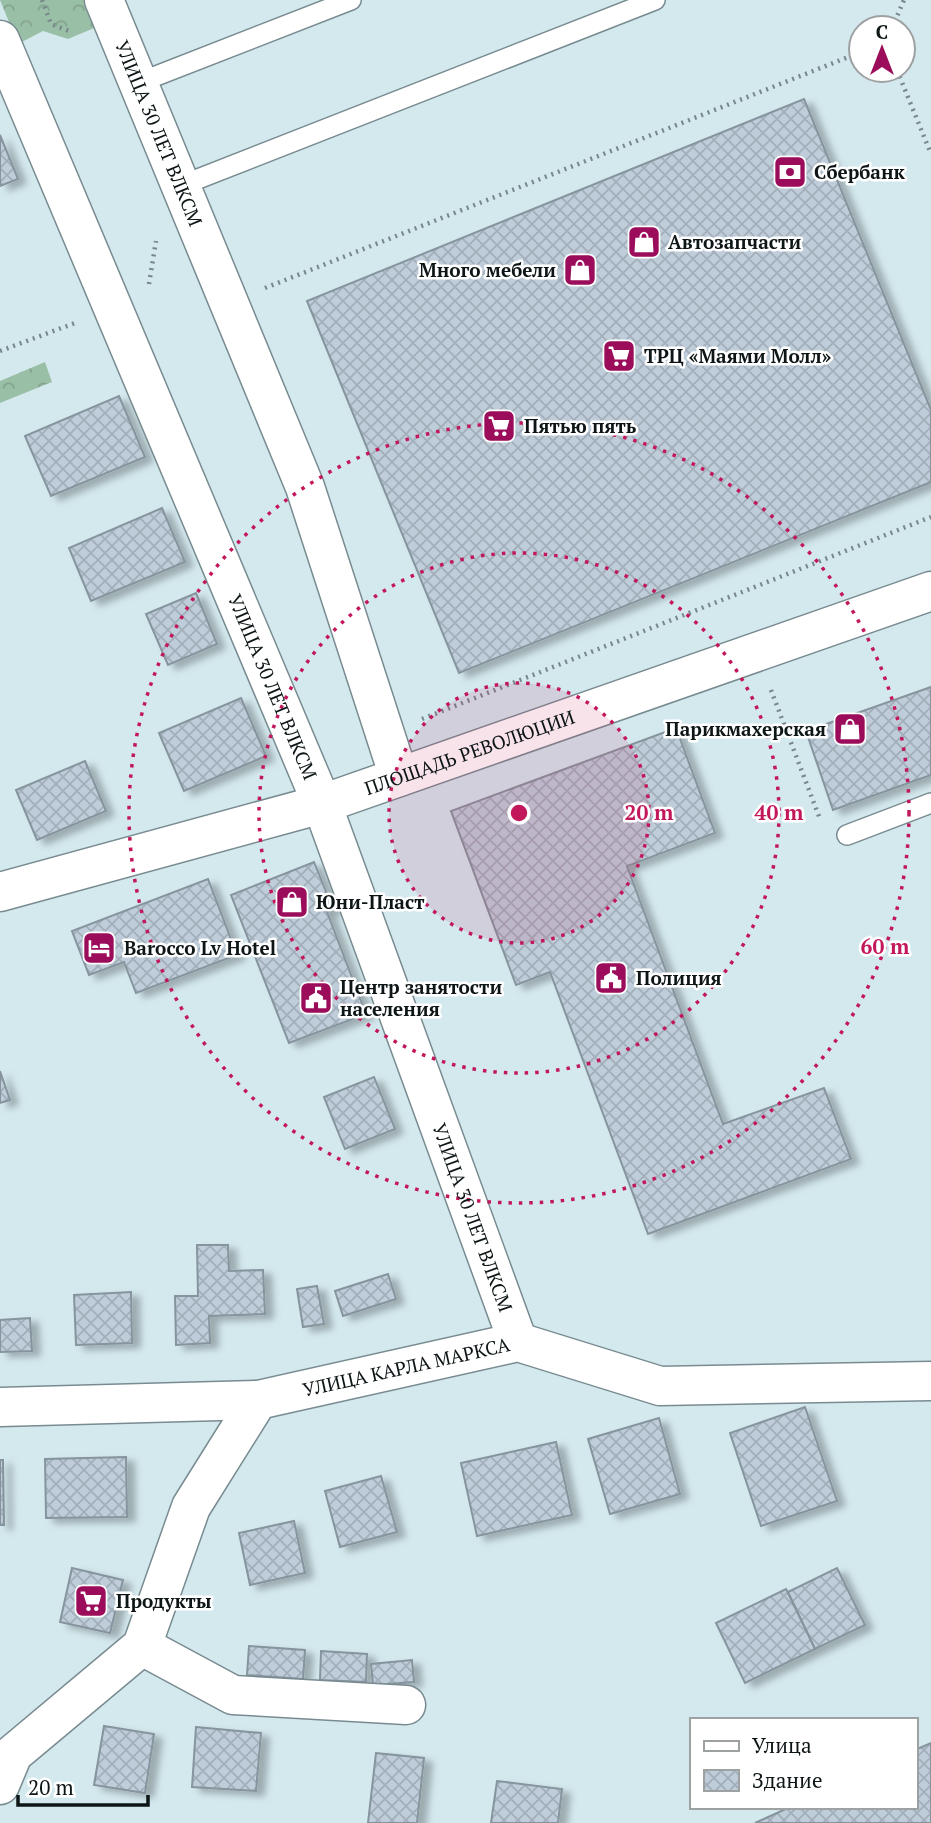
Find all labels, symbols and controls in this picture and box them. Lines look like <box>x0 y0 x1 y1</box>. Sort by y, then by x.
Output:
north arrow <box>847 14 917 84</box>
text: С <box>876 19 888 44</box>
street label: УЛИЦА 30 ЛЕТ ВЛКСМ <box>110 36 209 230</box>
bank icon: Сбербанк <box>771 153 809 191</box>
place label: Сбербанк <box>814 159 906 184</box>
shop icon: Автозапчасти <box>625 223 663 261</box>
place label: Автозапчасти <box>668 229 801 254</box>
shop icon: Много мебели <box>561 251 599 289</box>
place label: Много мебели <box>419 257 556 282</box>
supermarket icon: ТРЦ «Маями Молл» <box>600 337 638 375</box>
place label: ТРЦ «Маями Молл» <box>644 343 832 368</box>
supermarket icon: Пятью пять <box>480 407 518 445</box>
place label: Пятью пять <box>524 413 637 438</box>
street label: УЛИЦА 30 ЛЕТ ВЛКСМ <box>223 590 323 783</box>
street label: ПЛОЩАДЬ РЕВОЛЮЦИИ <box>361 704 578 800</box>
shop icon: Парикмахерская <box>831 710 869 748</box>
place label: Парикмахерская <box>665 716 826 741</box>
text: 20 m <box>625 798 674 826</box>
text: 40 m <box>755 798 804 826</box>
centre of rings <box>507 801 531 825</box>
shop icon: Юни-Пласт <box>273 883 311 921</box>
place label: Юни-Пласт <box>316 889 425 914</box>
hotel icon: Barocco Lv Hotel <box>80 929 118 967</box>
text: 60 m <box>861 932 910 960</box>
place label: Barocco Lv Hotel <box>124 935 276 960</box>
public building icon: Полиция <box>592 959 630 997</box>
place label: Полиция <box>636 965 722 990</box>
place label: Центр занятости населения <box>340 974 502 1021</box>
public building icon: Центр занятости населения <box>297 979 335 1017</box>
street label: УЛИЦА 30 ЛЕТ ВЛКСМ <box>427 1119 519 1315</box>
street label: УЛИЦА КАРЛА МАРКСА <box>300 1331 512 1402</box>
supermarket icon: Продукты <box>72 1582 110 1620</box>
place label: Продукты <box>116 1588 212 1613</box>
legend <box>690 1718 917 1809</box>
text: Улица <box>752 1731 812 1759</box>
scale bar <box>18 1764 147 1808</box>
text: Здание <box>752 1766 823 1794</box>
text: 20 m <box>28 1773 74 1801</box>

